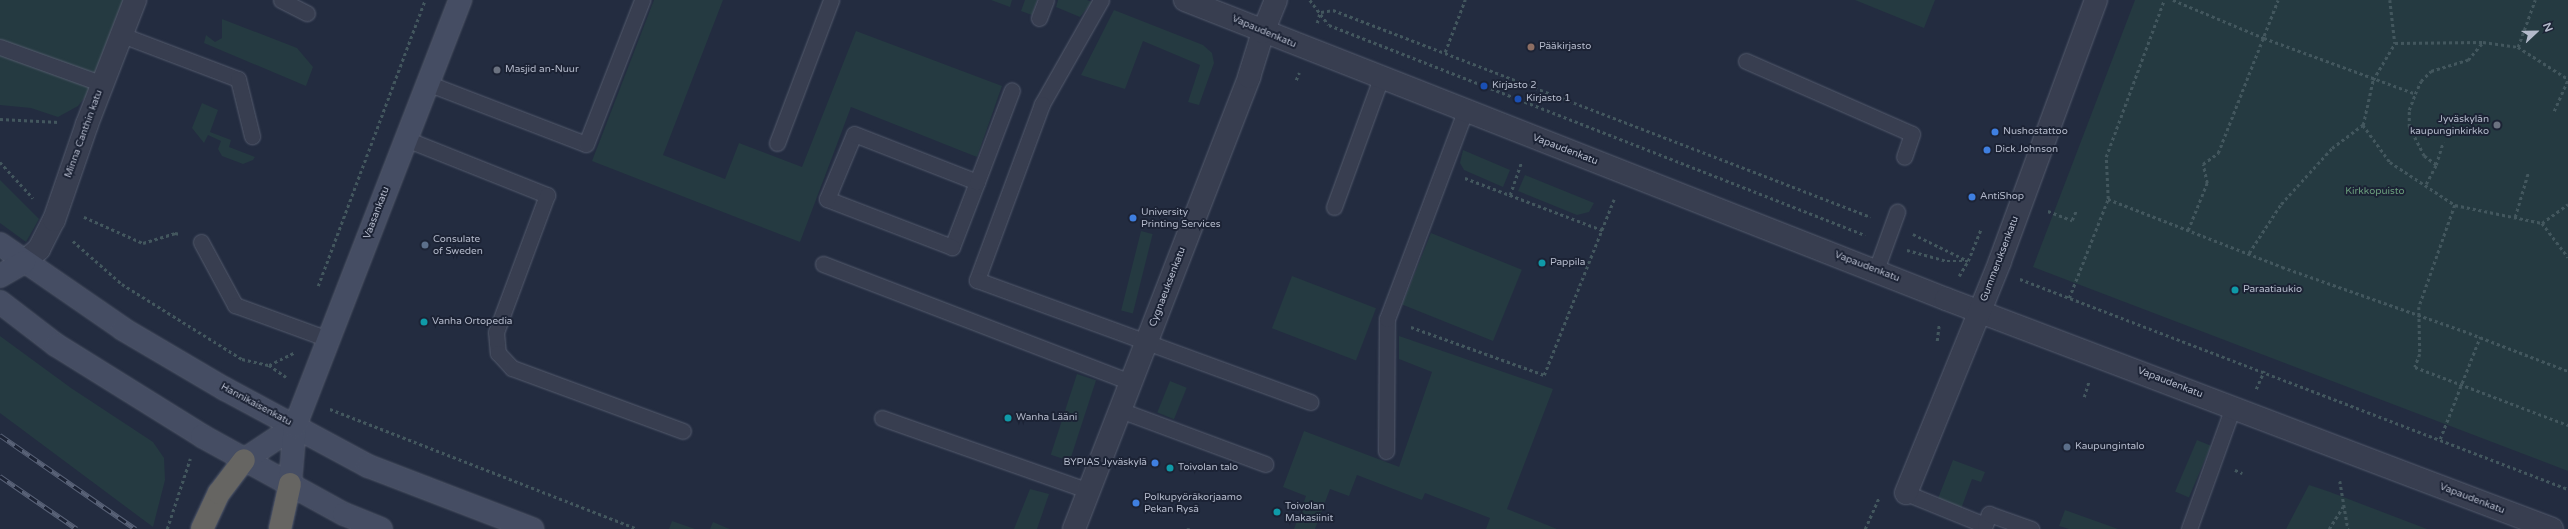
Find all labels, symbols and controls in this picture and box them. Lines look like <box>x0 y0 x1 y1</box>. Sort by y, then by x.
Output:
north arrow <box>2516 12 2556 52</box>
street label: Vapaudenkatu <box>1230 13 1298 51</box>
text: N <box>2540 21 2555 34</box>
place label: Pääkirjasto <box>1539 41 1591 53</box>
marker: Pääkirjasto <box>1526 42 1536 52</box>
place label: Masjid an-Nuur <box>505 64 579 76</box>
marker: Masjid an-Nuur <box>492 65 502 75</box>
place label: Kirjasto 2 <box>1492 80 1537 92</box>
marker: Kirjasto 2 <box>1479 81 1489 91</box>
street label: Minna Canthin katu <box>62 88 106 180</box>
place label: Kirjasto 1 <box>1526 93 1571 105</box>
marker: Kirjasto 1 <box>1513 94 1523 104</box>
place label: Jyväskylän kaupunginkirkko <box>2410 113 2489 136</box>
marker: Jyväskylän kaupunginkirkko <box>2492 120 2502 130</box>
place label: Nushostattoo <box>2003 126 2068 138</box>
marker: Nushostattoo <box>1990 127 2000 137</box>
street label: Vapaudenkatu <box>1531 132 1599 168</box>
place label: Dick Johnson <box>1995 144 2058 156</box>
marker: Dick Johnson <box>1982 145 1992 155</box>
street label: Vaasankatu <box>362 185 392 241</box>
park label: Kirkkopuisto <box>2345 186 2405 198</box>
place label: AntiShop <box>1980 191 2024 203</box>
marker: AntiShop <box>1967 192 1977 202</box>
place label: University Printing Services <box>1141 206 1220 230</box>
marker: University Printing Services <box>1128 213 1138 223</box>
street label: Gummeruksenkatu <box>1978 215 2022 303</box>
place label: Consulate of Sweden <box>433 233 483 256</box>
marker: Consulate of Sweden <box>420 240 430 250</box>
street label: Cygnaeuksenkatu <box>1147 246 1189 328</box>
street label: Vapaudenkatu <box>1833 249 1901 285</box>
place label: Pappila <box>1550 257 1585 269</box>
marker: Pappila <box>1537 258 1547 268</box>
place label: Paraatiaukio <box>2243 284 2302 296</box>
marker: Paraatiaukio <box>2230 285 2240 295</box>
place label: Vanha Ortopedia <box>432 316 512 328</box>
marker: Vanha Ortopedia <box>419 317 429 327</box>
street label: Vapaudenkatu <box>2136 365 2204 401</box>
street label: Hannikaisenkatu <box>218 381 294 429</box>
place label: Wanha Lääni <box>1016 412 1077 424</box>
marker: Wanha Lääni <box>1003 413 1013 423</box>
place label: Kaupungintalo <box>2075 441 2145 453</box>
marker: Kaupungintalo <box>2062 442 2072 452</box>
place label: BYPIAS Jyväskylä <box>1064 457 1147 469</box>
marker: BYPIAS Jyväskylä <box>1150 458 1160 468</box>
place label: Toivolan talo <box>1178 462 1238 474</box>
marker: Toivolan talo <box>1165 463 1175 473</box>
street label: Vapaudenkatu <box>2438 481 2506 517</box>
place label: Polkupyöräkorjaamo Pekan Rysä <box>1144 491 1242 514</box>
marker: Polkupyöräkorjaamo Pekan Rysä <box>1131 498 1141 508</box>
place label: Toivolan Makasiinit <box>1285 500 1333 524</box>
marker: Toivolan Makasiinit <box>1272 507 1282 517</box>

